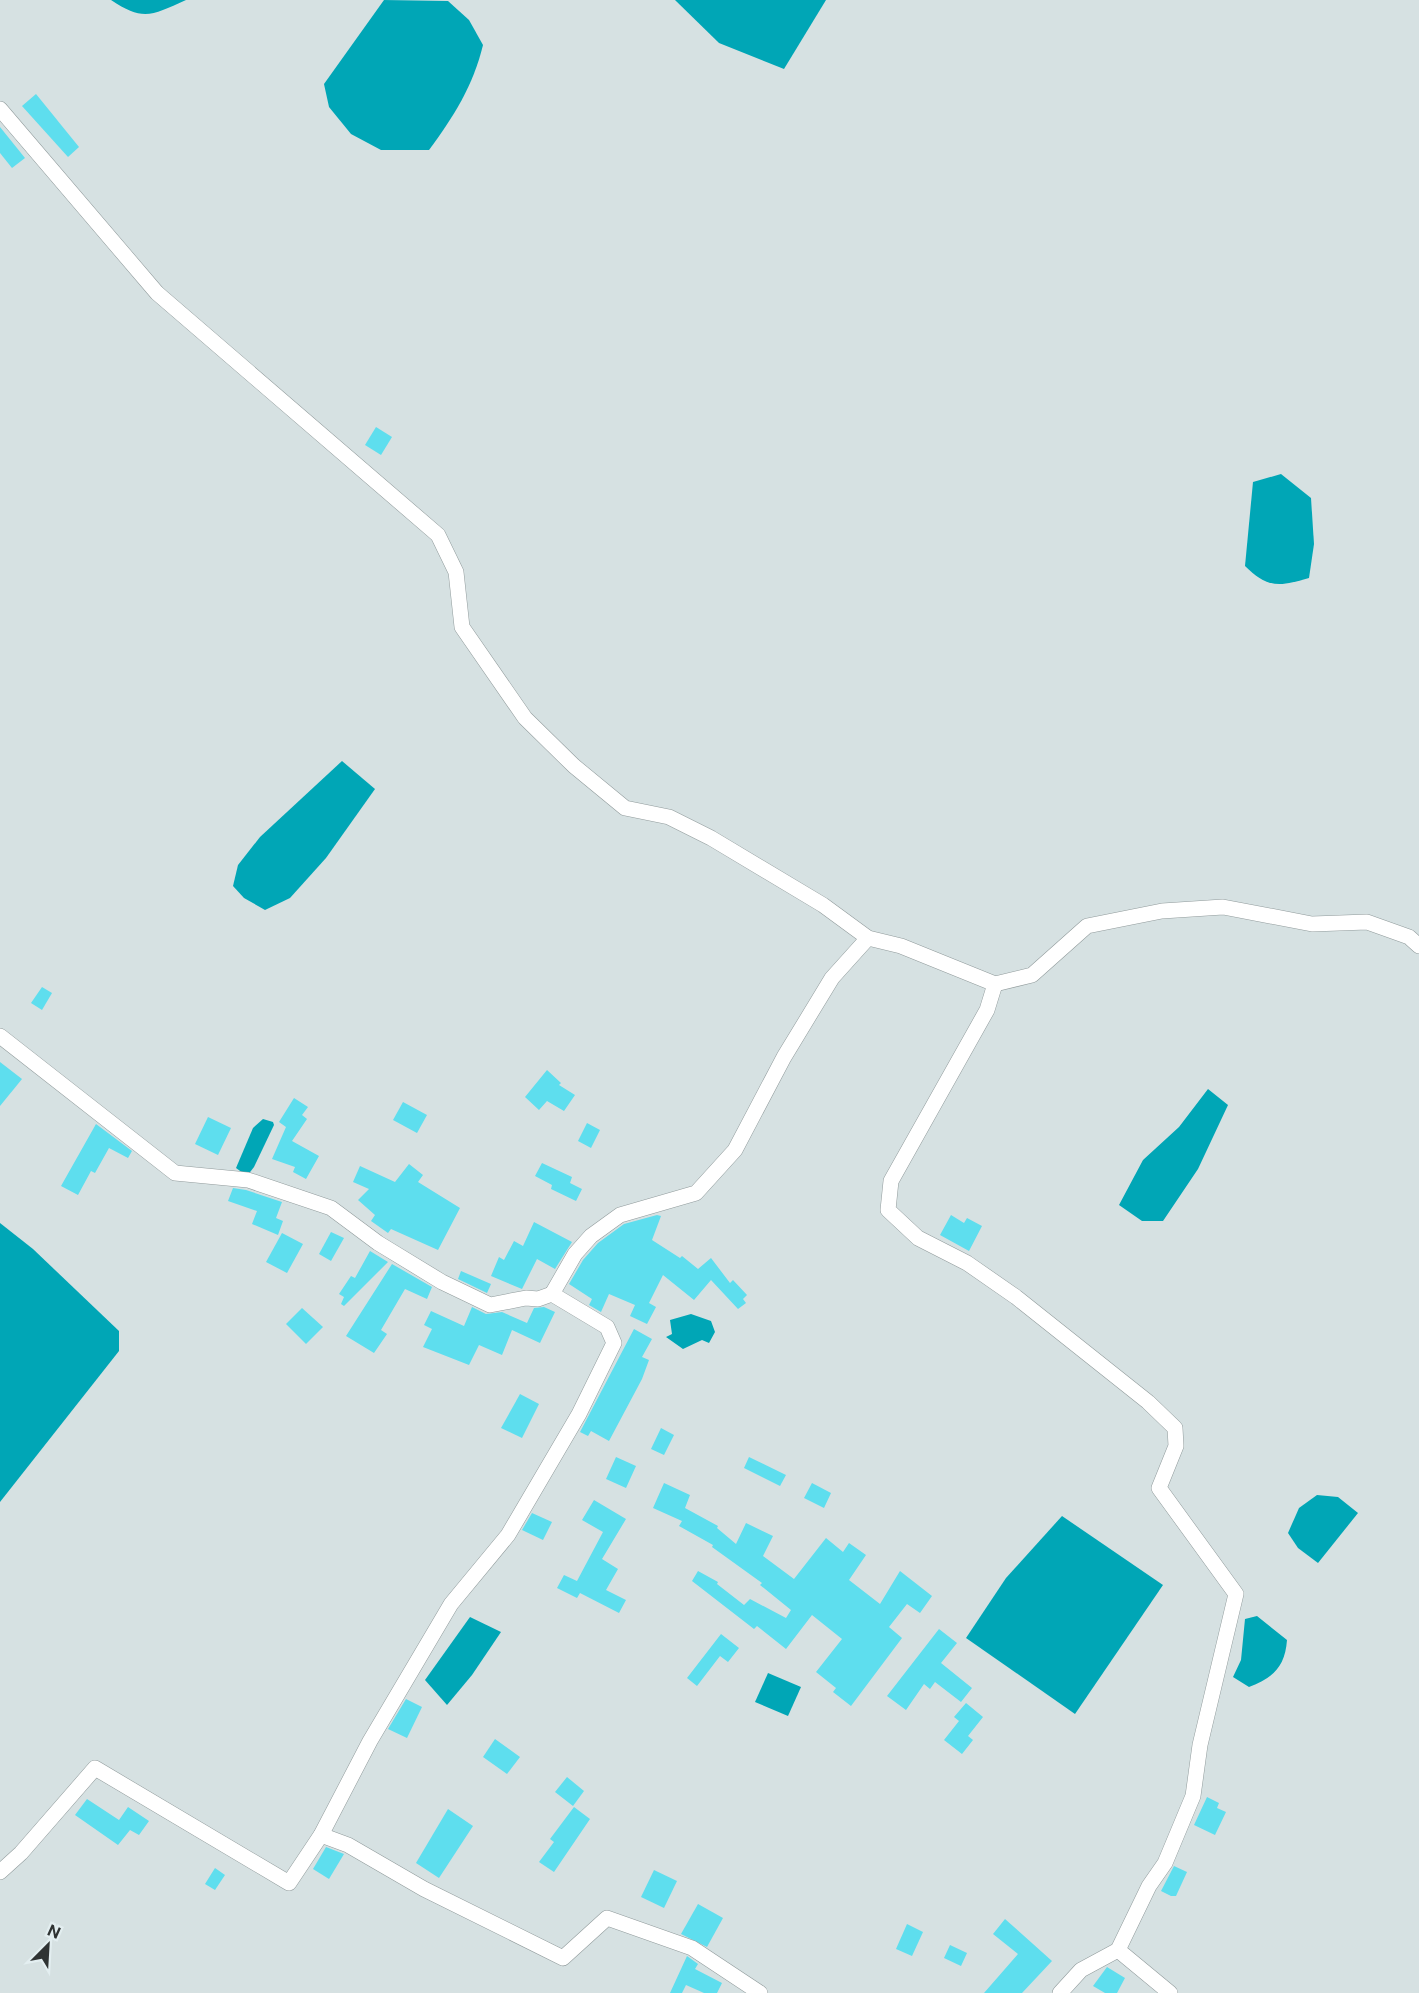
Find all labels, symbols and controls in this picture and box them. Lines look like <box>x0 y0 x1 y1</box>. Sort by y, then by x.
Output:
north arrow <box>18 1915 78 1975</box>
text: N <box>44 1921 63 1943</box>

